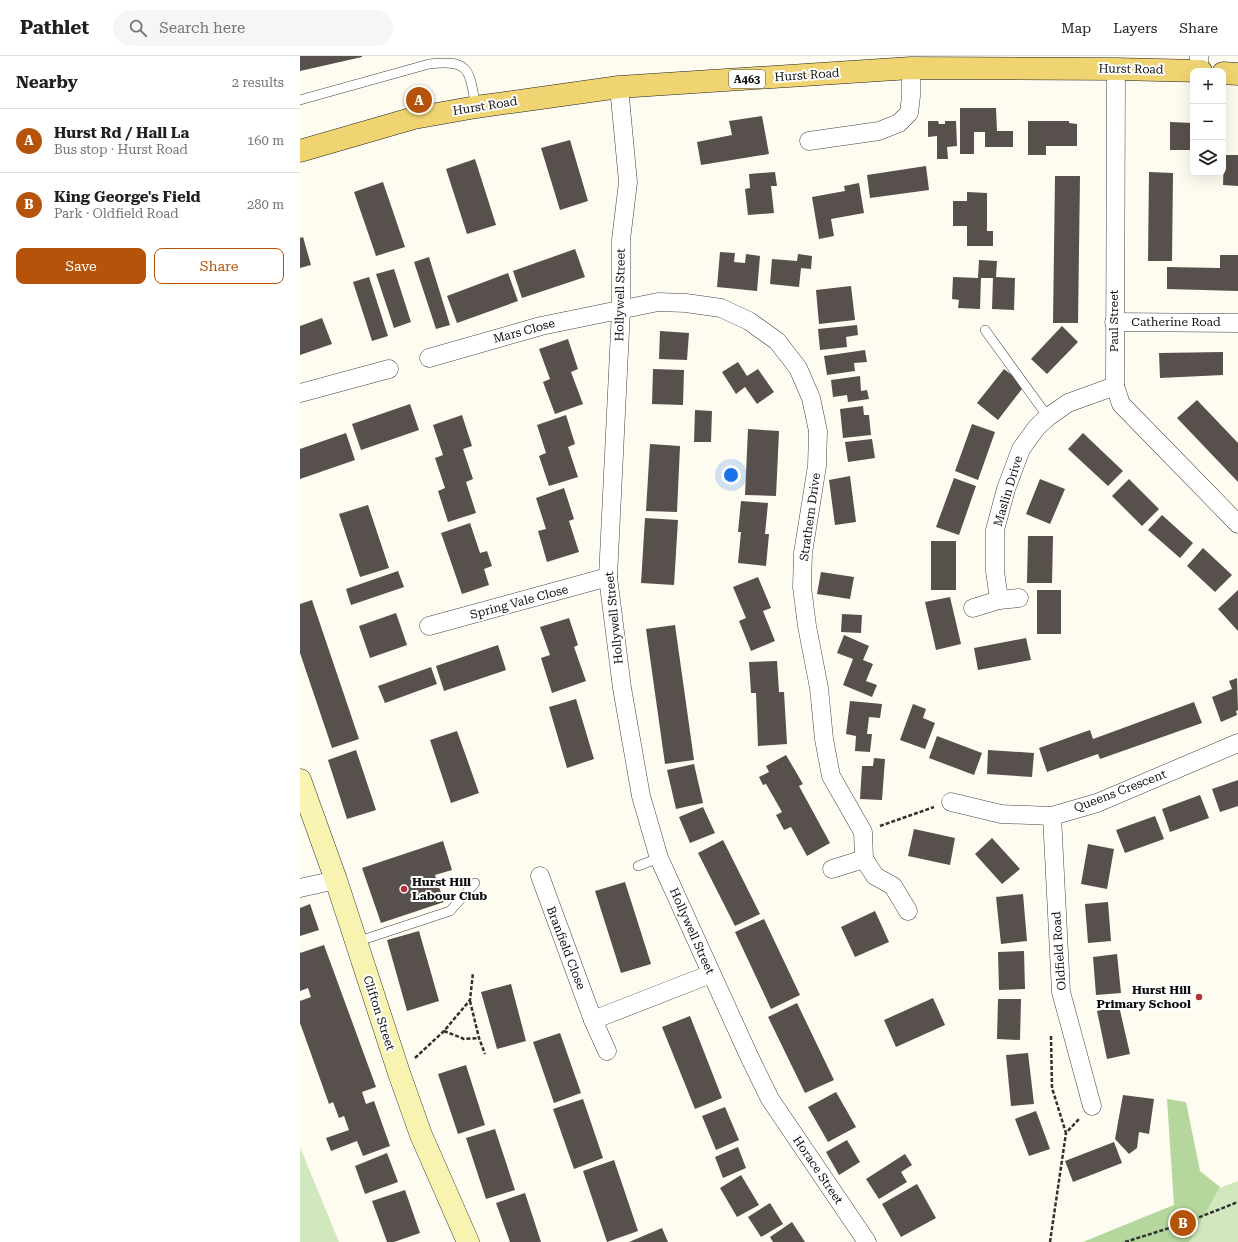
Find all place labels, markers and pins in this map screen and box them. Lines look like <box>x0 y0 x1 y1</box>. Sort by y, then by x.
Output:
pin: A <box>406 85 432 115</box>
place label: Hurst Hill Labour Club <box>412 875 487 903</box>
marker: Hurst Hill Labour Club <box>399 884 409 894</box>
place label: Hurst Hill Primary School <box>1096 983 1191 1011</box>
marker: Hurst Hill Primary School <box>1194 992 1204 1002</box>
pin: B <box>1170 1208 1196 1238</box>

